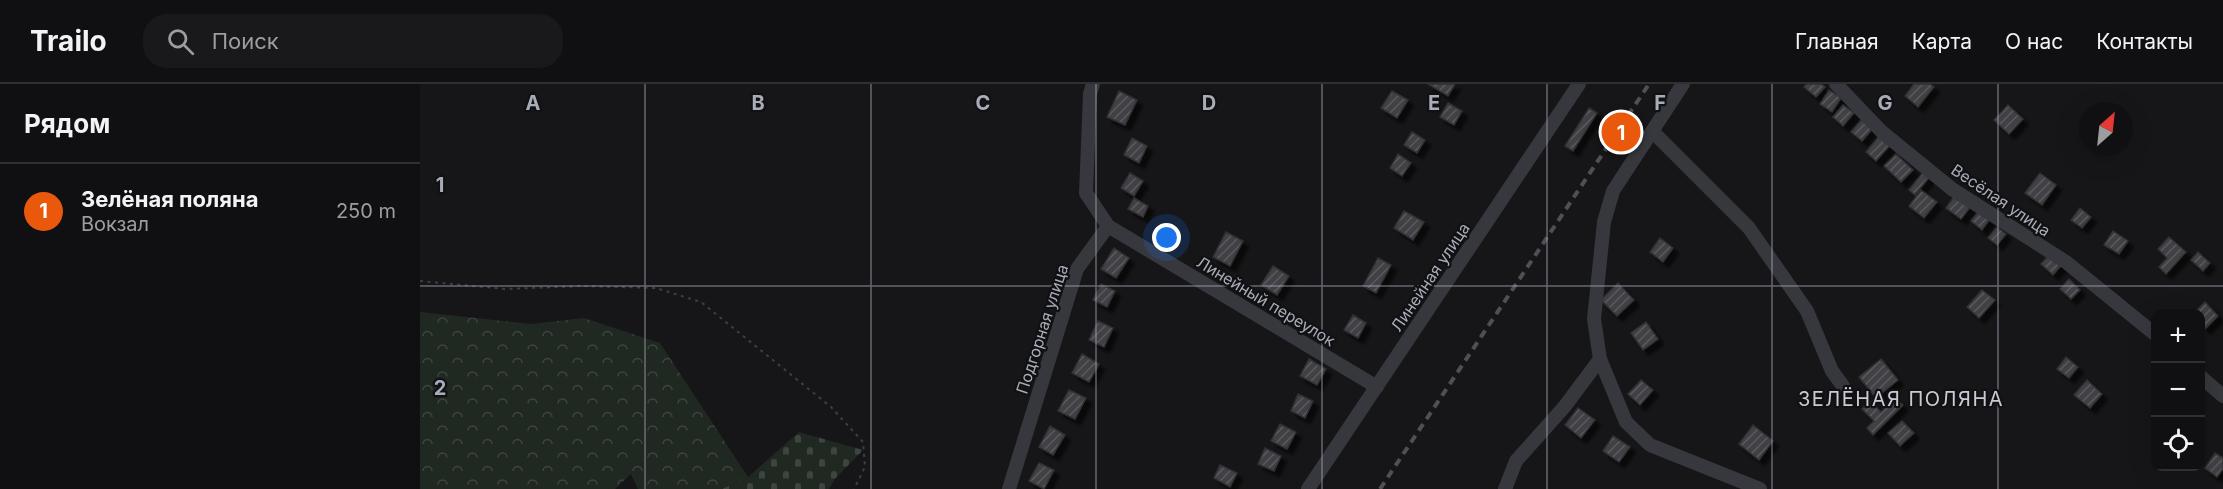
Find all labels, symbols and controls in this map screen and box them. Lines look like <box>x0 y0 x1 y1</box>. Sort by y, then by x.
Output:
search box <box>143 14 563 68</box>
text: Trailo <box>30 24 107 58</box>
icon: search <box>164 25 197 58</box>
text: Поиск <box>212 28 279 54</box>
text: Главная <box>1795 29 1879 54</box>
text: Карта <box>1912 29 1972 54</box>
text: О нас <box>2005 29 2063 54</box>
text: Контакты <box>2096 29 2193 54</box>
text: A <box>526 91 541 115</box>
text: B <box>751 91 765 115</box>
text: C <box>976 91 990 115</box>
text: D <box>1202 91 1216 115</box>
text: E <box>1428 91 1440 115</box>
text: F <box>1654 91 1666 115</box>
text: G <box>1877 91 1893 115</box>
north arrow <box>2079 102 2133 156</box>
text: Рядом <box>24 108 110 139</box>
pin: 1 <box>1602 110 1640 154</box>
street label: Весёлая улица <box>1948 159 2054 241</box>
text: 1 <box>436 173 444 197</box>
text: Зелёная поляна <box>81 186 259 212</box>
text: 1 <box>39 199 48 223</box>
text: 250 m <box>336 199 396 223</box>
text: Вокзал <box>81 212 149 236</box>
street label: Линейная улица <box>1386 219 1474 335</box>
your location <box>1152 223 1181 252</box>
street label: Линейный переулок <box>1193 252 1339 350</box>
street label: Подгорная улица <box>1012 262 1072 396</box>
map controls <box>2151 309 2205 471</box>
button: + <box>2151 309 2205 363</box>
button: − <box>2151 363 2205 417</box>
text: 2 <box>434 376 446 400</box>
district label: ЗЕЛЁНАЯ ПОЛЯНА <box>1798 387 2004 411</box>
button: locate <box>2151 417 2205 471</box>

